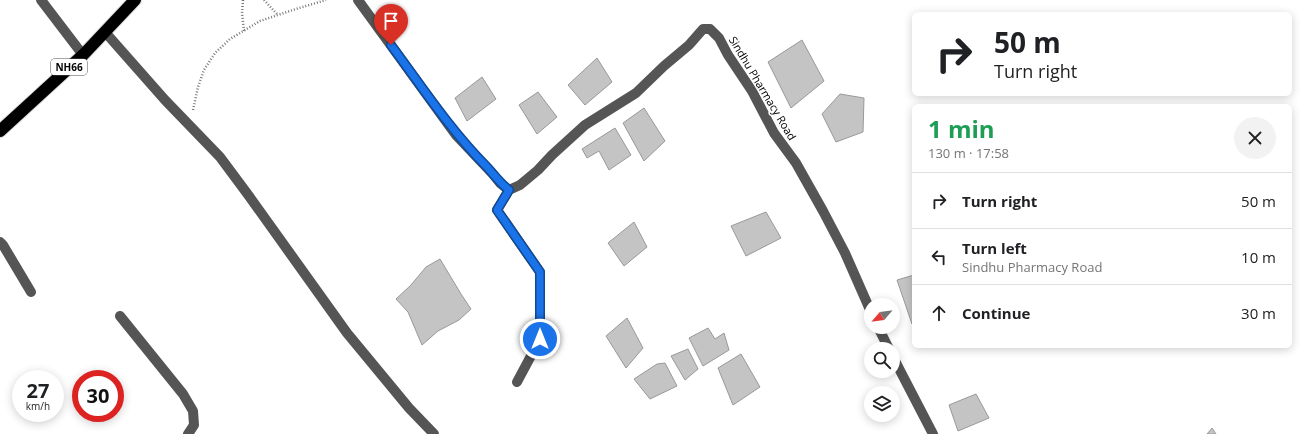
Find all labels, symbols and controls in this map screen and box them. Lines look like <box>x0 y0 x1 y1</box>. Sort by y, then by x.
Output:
pin <box>374 4 408 45</box>
icon: arrive <box>380 10 402 32</box>
text: 50 m <box>994 23 1061 61</box>
icon: right <box>928 28 980 80</box>
street label: Sindhu Pharmacy Road <box>726 33 800 143</box>
road number: NH66 <box>51 59 87 75</box>
text: Turn right <box>994 59 1077 83</box>
text: 1 min <box>928 112 995 145</box>
button: close <box>1234 117 1276 159</box>
text: 130 m · 17:58 <box>928 144 1009 162</box>
icon: right <box>928 190 950 212</box>
text: Turn right <box>962 191 1037 211</box>
text: 50 m <box>1241 191 1276 211</box>
text: Turn left <box>962 238 1027 258</box>
icon: left <box>928 246 950 268</box>
text: 10 m <box>1241 247 1276 267</box>
text: Sindhu Pharmacy Road <box>962 258 1102 276</box>
north arrow <box>864 298 900 334</box>
map controls <box>864 298 900 422</box>
icon: ahead <box>928 302 950 324</box>
text: Continue <box>962 303 1030 323</box>
text: 30 m <box>1241 303 1276 323</box>
position arrow <box>519 318 561 360</box>
button: search <box>864 342 900 378</box>
speed limit sign: 30 <box>72 370 124 422</box>
text: 27 <box>27 377 49 404</box>
button: layers <box>864 386 900 422</box>
text: km/h <box>26 399 50 413</box>

